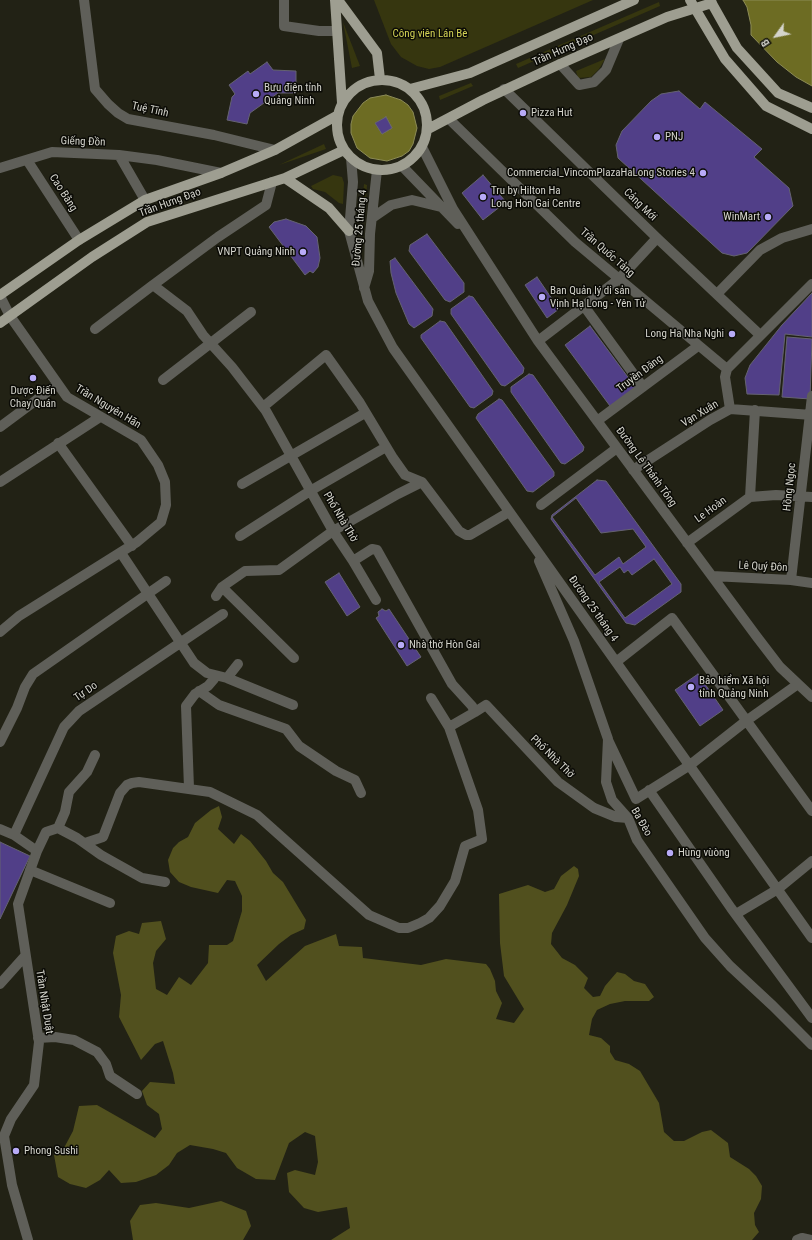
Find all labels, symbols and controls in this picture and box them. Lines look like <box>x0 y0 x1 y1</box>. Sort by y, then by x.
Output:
north arrow <box>756 16 796 56</box>
park label: Công viên Lán Bè <box>393 27 467 41</box>
street label: Trần Hưng Đạo <box>531 31 595 69</box>
text: B <box>758 37 773 49</box>
place label: Bưu điện tỉnh Quảng Ninh <box>264 81 322 107</box>
marker: Bưu điện tỉnh Quảng Ninh <box>251 89 261 99</box>
street label: Tuệ Tĩnh <box>130 100 170 120</box>
place label: Pizza Hut <box>531 106 572 120</box>
marker: Pizza Hut <box>518 108 528 118</box>
place label: PNJ <box>665 130 683 144</box>
marker: PNJ <box>652 132 662 142</box>
street label: Giếng Đồn <box>60 135 106 149</box>
place label: Commercial_VincomPlazaHaLong Stories 4 <box>507 166 695 180</box>
marker: Commercial_VincomPlazaHaLong Stories 4 <box>698 168 708 178</box>
street label: Cao Bằng <box>46 172 80 214</box>
place label: Tru by Hilton Ha Long Hon Gai Centre <box>491 184 580 210</box>
street label: Trần Hưng Đạo <box>137 186 203 220</box>
street label: Cảng Mới <box>621 186 659 224</box>
street label: Đường 25 tháng 4 <box>350 189 370 267</box>
marker: Tru by Hilton Ha Long Hon Gai Centre <box>478 192 488 202</box>
place label: WinMart <box>723 210 760 224</box>
marker: WinMart <box>763 212 773 222</box>
street label: Trần Quốc Tảng <box>577 226 637 280</box>
place label: VNPT Quảng Ninh <box>217 245 295 259</box>
marker: VNPT Quảng Ninh <box>298 247 308 257</box>
place label: Ban Quản lý di sản Vịnh Hạ Long - Yên Tử <box>550 284 645 310</box>
marker: Ban Quản lý di sản Vịnh Hạ Long - Yên Tử <box>537 292 547 302</box>
place label: Long Ha Nha Nghi <box>645 327 724 341</box>
marker: Long Ha Nha Nghi <box>727 329 737 339</box>
street label: Truyền Đăng <box>614 352 666 396</box>
marker: Dược Điến Chay Quán <box>28 373 38 383</box>
street label: Trần Nguyên Hãn <box>73 382 143 432</box>
place label: Dược Điến Chay Quán <box>10 384 56 410</box>
street label: Vạn Xuân <box>679 398 721 430</box>
street label: Đường Lê Thánh Tông <box>613 425 679 509</box>
street label: Hồng Ngọc <box>781 462 799 512</box>
street label: Phố Nhà Thờ <box>320 490 360 544</box>
street label: Le Hoàn <box>693 494 729 526</box>
street label: Lê Quý Đôn <box>738 559 788 575</box>
street label: Đường 25 tháng 4 <box>565 574 621 644</box>
place label: Nhà thờ Hòn Gai <box>409 638 480 652</box>
marker: Nhà thờ Hòn Gai <box>396 640 406 650</box>
place label: Bảo hiểm Xã hội tỉnh Quảng Ninh <box>699 674 769 700</box>
street label: Tự Do <box>72 679 100 705</box>
marker: Bảo hiểm Xã hội tỉnh Quảng Ninh <box>686 682 696 692</box>
street label: Phố Nhà Thờ <box>527 733 577 781</box>
street label: Ba Đèo <box>628 805 654 839</box>
place label: Hùng vùòng <box>678 846 730 860</box>
marker: Hùng vùòng <box>665 848 675 858</box>
street label: Trần Nhật Duật <box>32 969 56 1035</box>
place label: Phong Sushi <box>24 1144 78 1158</box>
marker: Phong Sushi <box>11 1146 21 1156</box>

